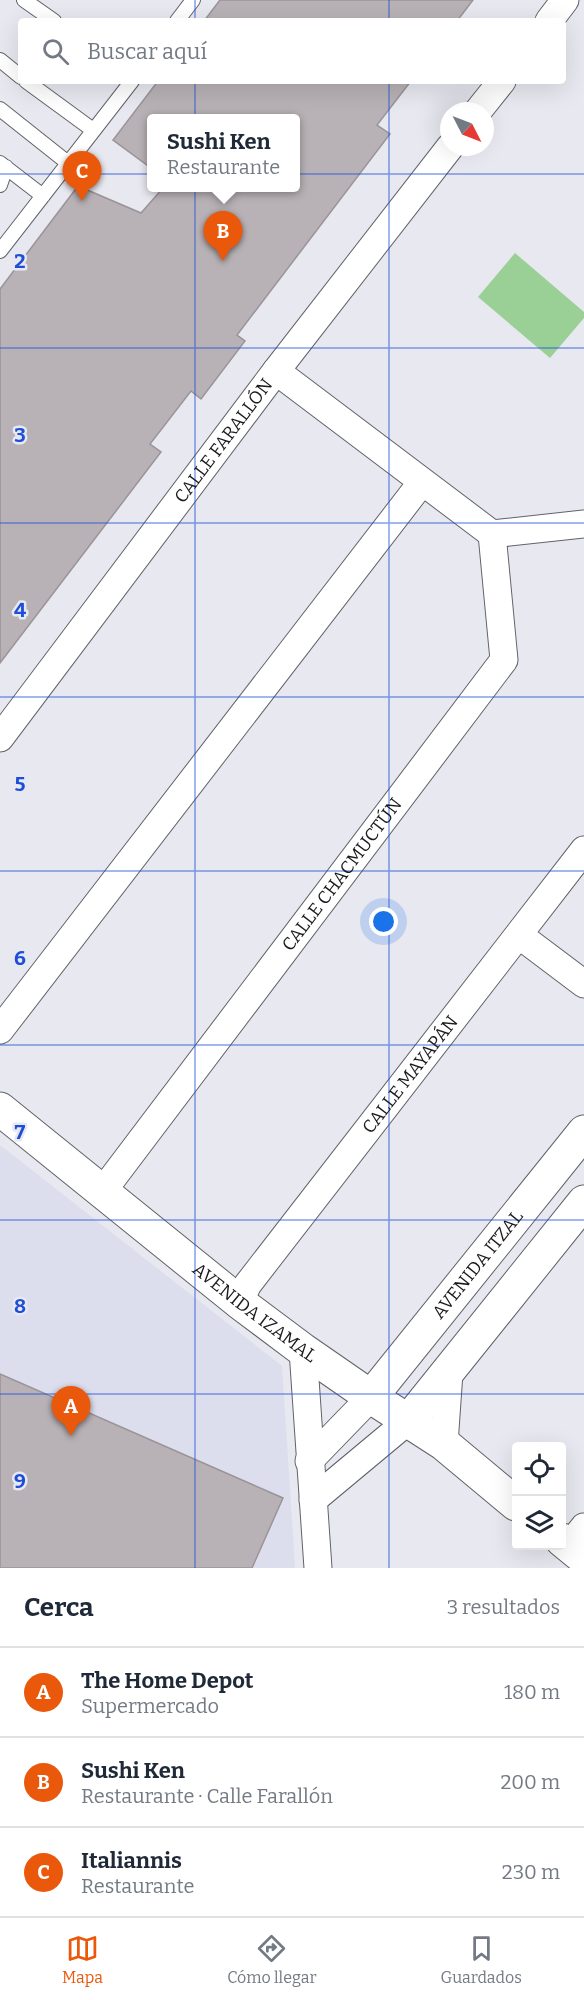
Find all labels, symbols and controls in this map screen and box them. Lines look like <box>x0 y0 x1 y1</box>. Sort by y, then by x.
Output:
search box <box>18 18 566 84</box>
icon: search <box>39 35 72 68</box>
text: Buscar aquí <box>87 38 207 65</box>
north arrow <box>440 102 494 156</box>
popup <box>147 114 300 192</box>
text: Sushi Ken <box>167 128 271 155</box>
pin: C <box>62 152 101 201</box>
text: Restaurante <box>167 155 280 179</box>
pin: B <box>204 212 242 261</box>
text: 2 <box>14 249 26 273</box>
street label: CALLE FARALLÓN <box>170 374 277 507</box>
text: 3 <box>14 423 26 447</box>
text: 4 <box>14 598 26 622</box>
text: 5 <box>15 772 26 796</box>
street label: CALLE CHACMUCTÚN <box>277 794 407 955</box>
your location <box>369 907 398 936</box>
text: 6 <box>14 946 26 970</box>
street label: CALLE MAYAPÁN <box>358 1011 463 1138</box>
text: 7 <box>15 1120 26 1144</box>
street label: AVENIDA ITZAL <box>427 1206 528 1323</box>
street label: AVENIDA IZAMAL <box>188 1258 321 1367</box>
text: 8 <box>14 1294 26 1318</box>
pin: A <box>52 1386 90 1436</box>
map controls <box>512 1442 566 1550</box>
button: locate <box>512 1442 566 1496</box>
text: 9 <box>14 1469 26 1493</box>
button: layers <box>512 1496 566 1550</box>
text: Cerca <box>24 1592 94 1623</box>
text: 3 resultados <box>447 1595 560 1619</box>
text: The Home Depot <box>81 1667 254 1694</box>
text: A <box>36 1680 51 1704</box>
text: 180 m <box>504 1680 560 1704</box>
text: Supermercado <box>81 1694 219 1718</box>
text: Sushi Ken <box>81 1757 185 1784</box>
text: B <box>37 1770 50 1794</box>
text: 200 m <box>500 1770 560 1794</box>
text: Restaurante · Calle Farallón <box>81 1784 333 1808</box>
text: Italiannis <box>81 1847 182 1874</box>
text: C <box>37 1860 50 1884</box>
text: 230 m <box>502 1860 560 1884</box>
text: Restaurante <box>81 1874 194 1898</box>
tab: Mapa <box>62 1932 103 1987</box>
tab: Cómo llegar <box>227 1932 316 1987</box>
tab: Guardados <box>441 1932 522 1987</box>

